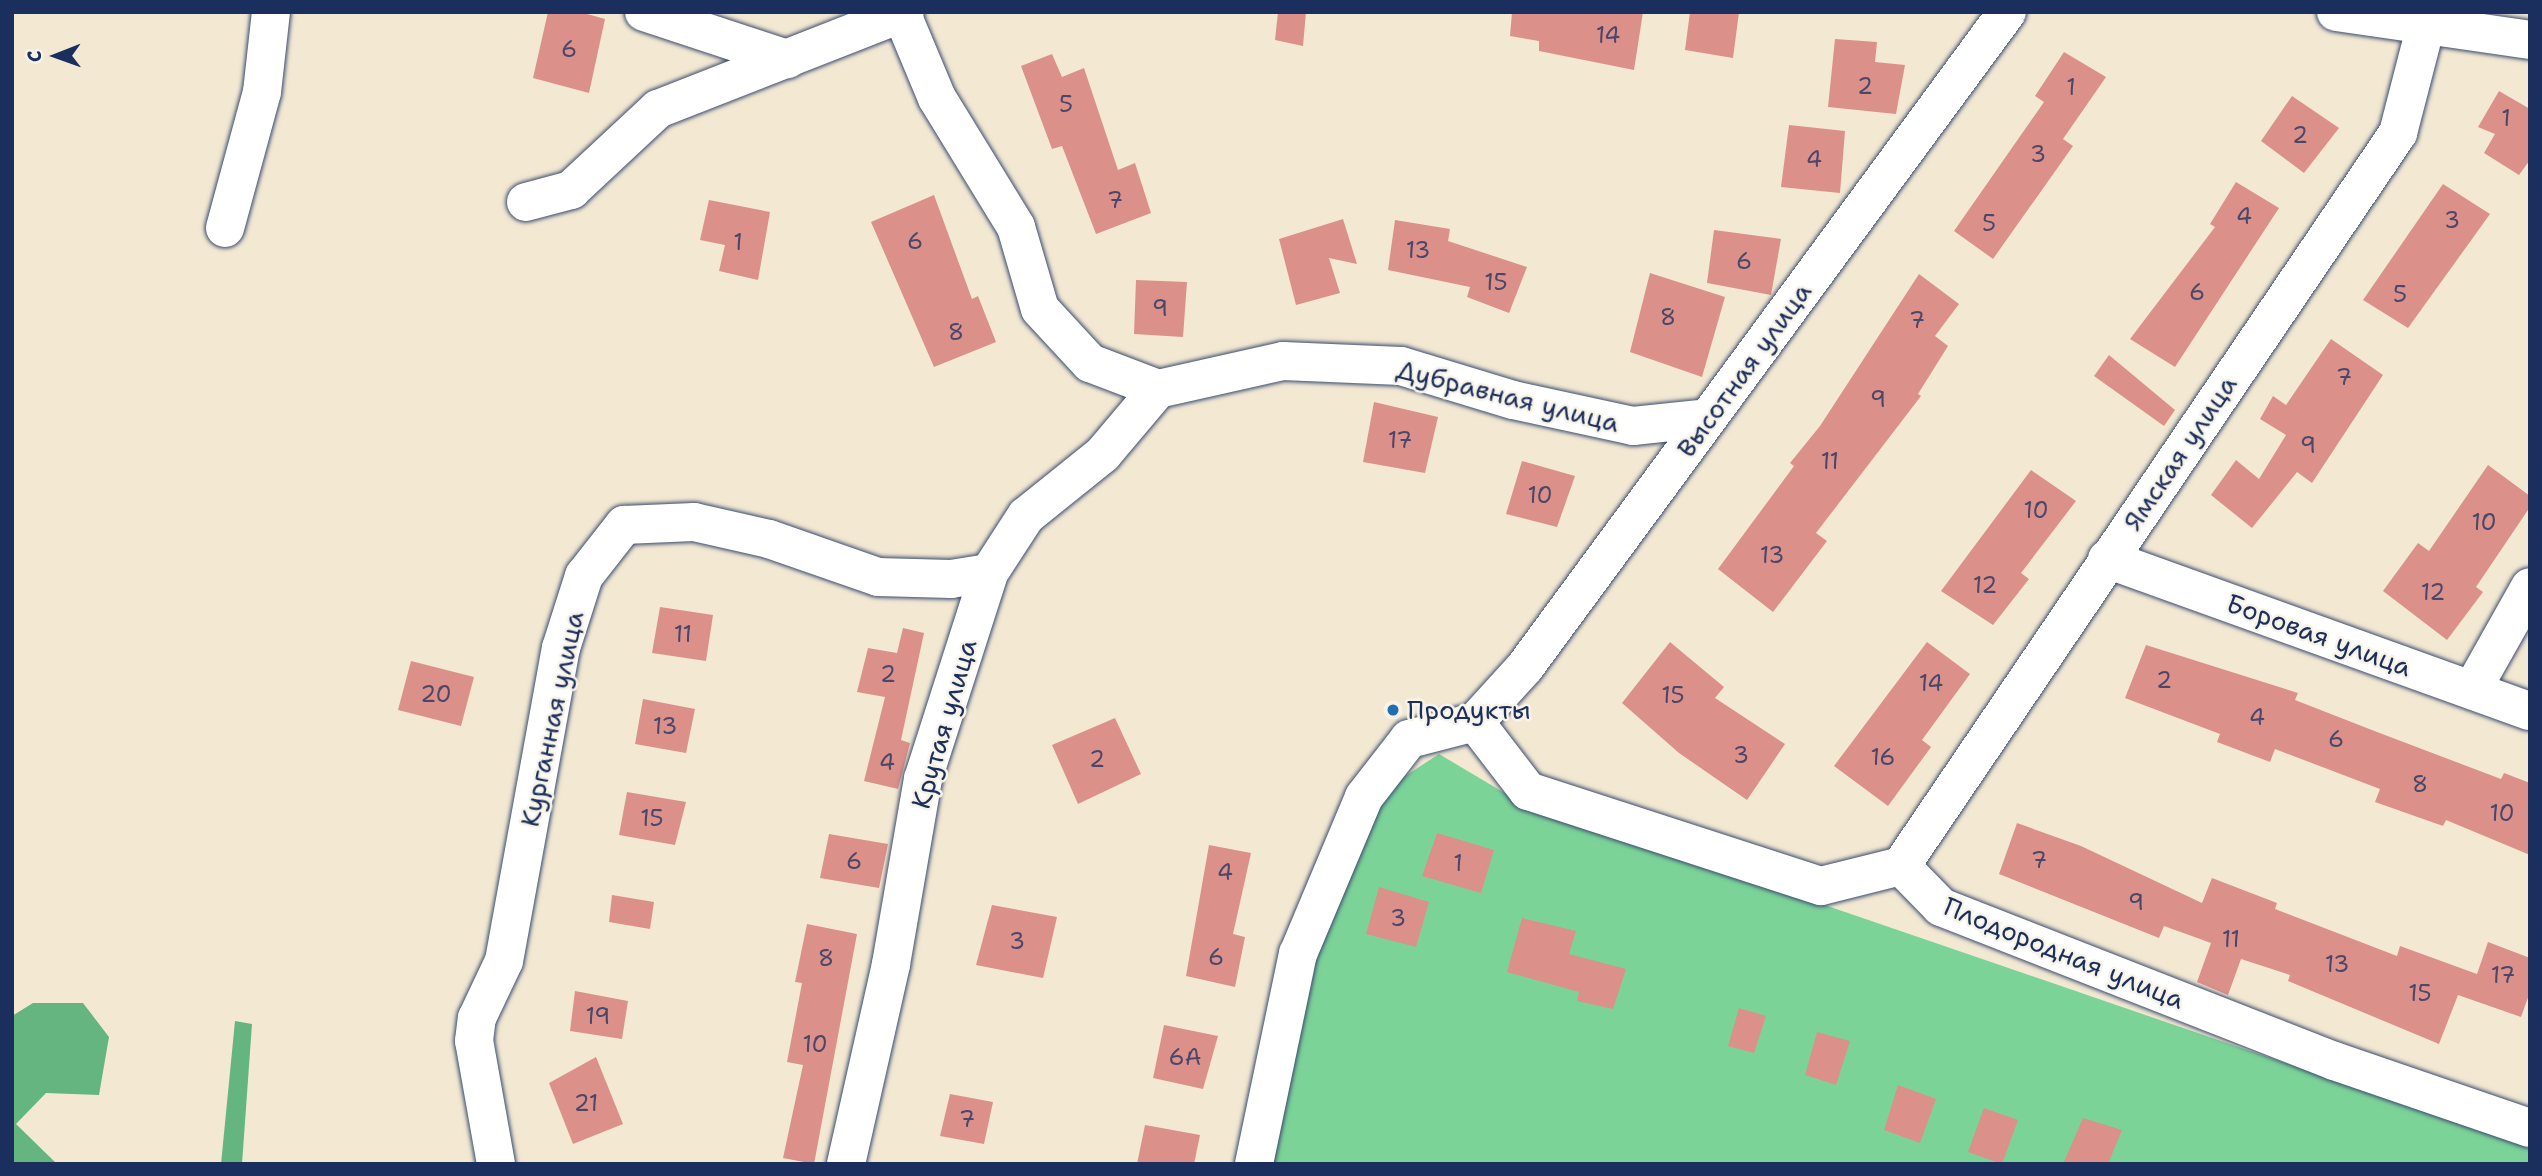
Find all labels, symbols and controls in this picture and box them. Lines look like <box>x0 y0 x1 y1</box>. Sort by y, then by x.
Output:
north arrow <box>21 21 91 91</box>
house number: 14 <box>1596 21 1620 49</box>
house number: 6 <box>561 35 577 63</box>
text: С <box>22 50 47 62</box>
house number: 2 <box>1857 72 1873 100</box>
house number: 1 <box>2066 73 2076 101</box>
house number: 5 <box>1059 90 1073 118</box>
house number: 1 <box>2501 104 2511 132</box>
house number: 2 <box>2292 121 2308 149</box>
house number: 3 <box>2030 140 2046 168</box>
house number: 4 <box>1806 145 1822 173</box>
house number: 7 <box>1107 186 1123 214</box>
house number: 4 <box>2236 202 2252 230</box>
house number: 3 <box>2444 206 2460 234</box>
house number: 5 <box>1982 209 1996 237</box>
house number: 6 <box>907 227 923 255</box>
house number: 1 <box>733 228 743 256</box>
house number: 13 <box>1406 236 1430 264</box>
house number: 6 <box>1736 247 1752 275</box>
house number: 15 <box>1484 268 1508 296</box>
street label: Высотная улица <box>1670 277 1818 463</box>
house number: 6 <box>2189 278 2205 306</box>
house number: 5 <box>2393 280 2407 308</box>
house number: 9 <box>1152 294 1168 322</box>
house number: 8 <box>1660 303 1676 331</box>
house number: 7 <box>1909 306 1925 334</box>
house number: 8 <box>948 318 964 346</box>
street label: Дубравная улица <box>1394 353 1622 439</box>
house number: 7 <box>2336 363 2352 391</box>
street label: Ямская улица <box>2117 370 2243 536</box>
house number: 9 <box>1870 385 1886 413</box>
house number: 17 <box>1388 426 1412 454</box>
house number: 9 <box>2300 431 2316 459</box>
house number: 11 <box>1821 447 1839 475</box>
house number: 10 <box>1527 481 1553 509</box>
house number: 10 <box>2023 496 2049 524</box>
house number: 10 <box>2471 508 2497 536</box>
house number: 13 <box>1760 541 1784 569</box>
house number: 12 <box>1973 571 1997 599</box>
house number: 12 <box>2421 578 2445 606</box>
street label: Боровая улица <box>2222 587 2416 683</box>
street label: Курганная улица <box>514 608 590 830</box>
house number: 11 <box>674 620 692 648</box>
street label: Крутая улица <box>905 636 983 812</box>
house number: 2 <box>880 660 896 688</box>
house number: 2 <box>2156 666 2172 694</box>
house number: 14 <box>1919 669 1943 697</box>
house number: 20 <box>420 680 452 708</box>
house number: 15 <box>1661 681 1685 709</box>
place label: Продукты <box>1407 694 1531 726</box>
marker: Продукты <box>1385 702 1401 718</box>
house number: 4 <box>2249 703 2265 731</box>
house number: 13 <box>653 712 677 740</box>
house number: 6 <box>2328 725 2344 753</box>
house number: 3 <box>1733 741 1749 769</box>
house number: 16 <box>1871 743 1895 771</box>
house number: 2 <box>1089 745 1105 773</box>
house number: 4 <box>879 748 895 776</box>
house number: 8 <box>2412 770 2428 798</box>
house number: 10 <box>2489 799 2515 827</box>
house number: 15 <box>640 804 664 832</box>
house number: 7 <box>2031 846 2047 874</box>
house number: 6 <box>846 847 862 875</box>
house number: 1 <box>1453 849 1463 877</box>
house number: 4 <box>1217 858 1233 886</box>
house number: 9 <box>2128 888 2144 916</box>
street label: Плодородная улица <box>1939 891 2189 1015</box>
house number: 3 <box>1390 904 1406 932</box>
house number: 11 <box>2222 925 2240 953</box>
house number: 3 <box>1009 927 1025 955</box>
house number: 6 <box>1208 943 1224 971</box>
house number: 8 <box>818 944 834 972</box>
house number: 13 <box>2325 950 2349 978</box>
house number: 17 <box>2491 961 2515 989</box>
house number: 15 <box>2408 979 2432 1007</box>
house number: 19 <box>586 1002 610 1030</box>
house number: 10 <box>802 1030 828 1058</box>
house number: 6А <box>1169 1043 1201 1071</box>
house number: 21 <box>574 1089 598 1117</box>
house number: 7 <box>959 1105 975 1133</box>

